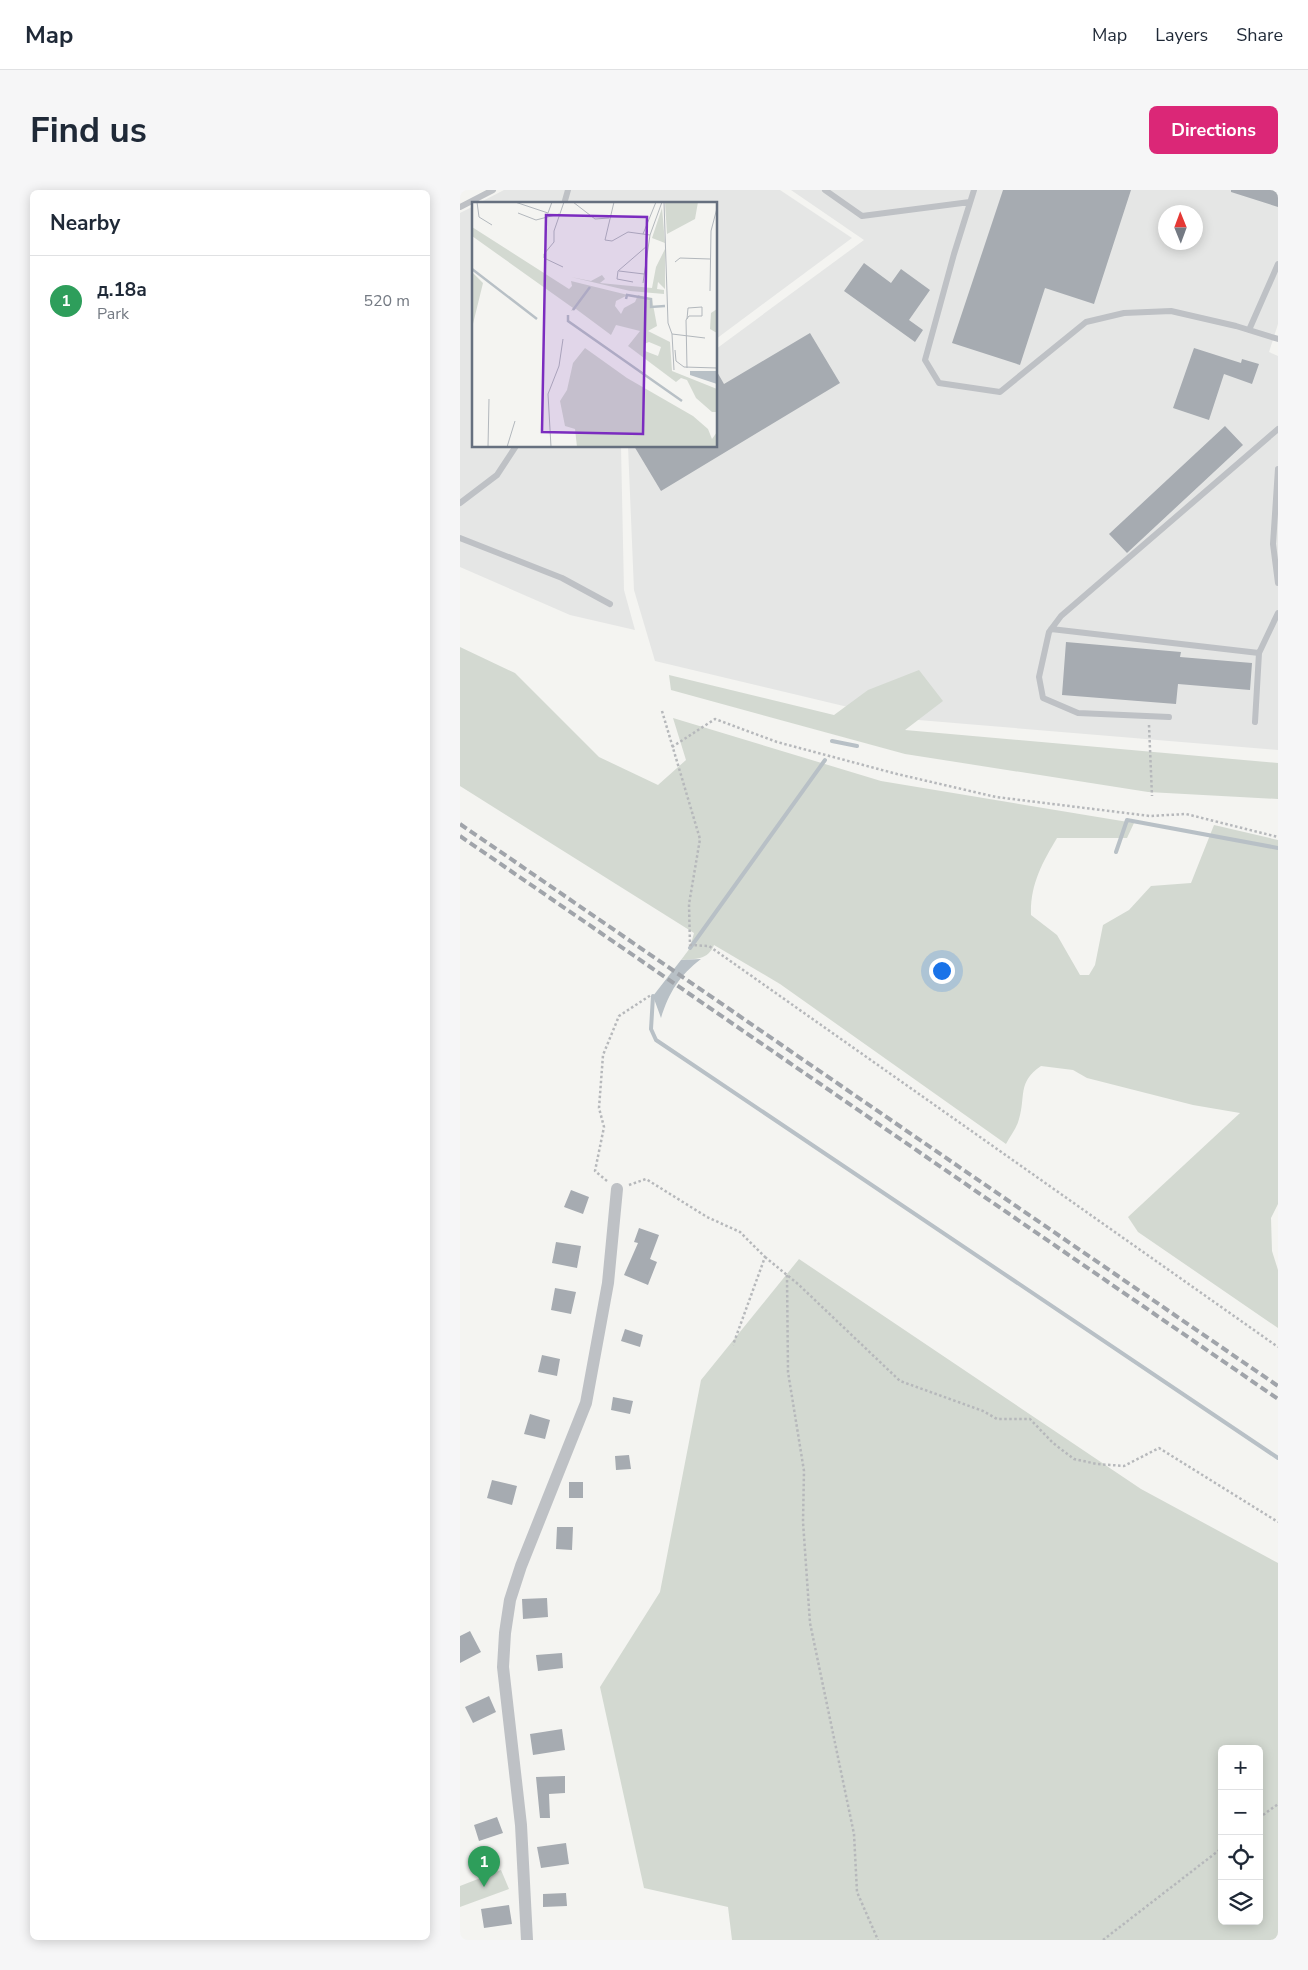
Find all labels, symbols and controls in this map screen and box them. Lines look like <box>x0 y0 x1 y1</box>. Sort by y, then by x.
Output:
text: Map <box>25 19 73 51</box>
text: Map <box>1092 23 1127 47</box>
text: Layers <box>1155 23 1208 47</box>
text: Share <box>1236 23 1283 47</box>
button: Directions <box>1149 106 1278 154</box>
text: Find us <box>30 107 147 154</box>
inset map <box>472 202 718 448</box>
north arrow <box>1158 205 1203 250</box>
text: Nearby <box>50 209 120 237</box>
text: д.18а <box>97 277 147 303</box>
text: 1 <box>61 290 71 312</box>
text: 520 m <box>363 290 410 312</box>
text: Park <box>97 303 129 325</box>
your location <box>929 958 955 984</box>
map controls <box>1218 1745 1263 1925</box>
button: + <box>1218 1745 1263 1790</box>
button: − <box>1218 1790 1263 1835</box>
button: locate <box>1218 1835 1263 1880</box>
pin: 1 <box>468 1846 500 1887</box>
button: layers <box>1218 1880 1263 1925</box>

